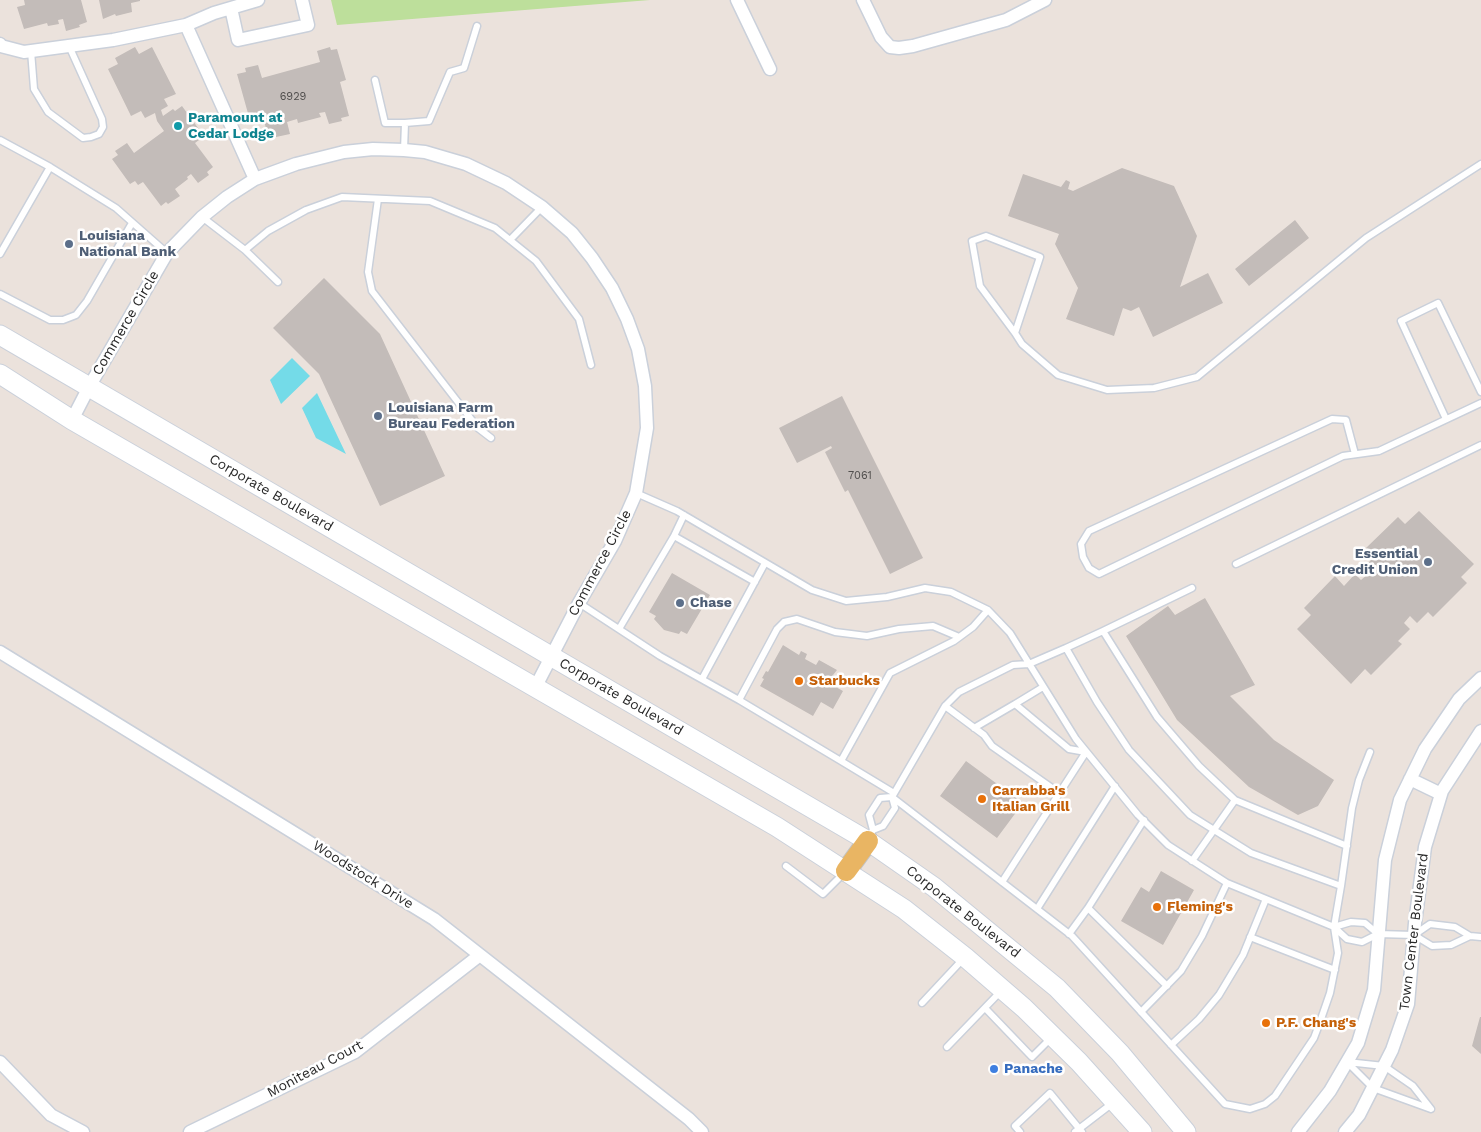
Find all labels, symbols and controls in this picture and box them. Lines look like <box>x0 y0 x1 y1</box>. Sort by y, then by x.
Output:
house number: 6929 <box>280 90 306 104</box>
place label: Paramount at Cedar Lodge <box>188 110 282 142</box>
marker: Paramount at Cedar Lodge <box>172 120 184 132</box>
place label: Louisiana National Bank <box>79 228 176 260</box>
marker: Louisiana National Bank <box>63 238 75 250</box>
street label: Commerce Circle <box>89 268 163 378</box>
place label: Louisiana Farm Bureau Federation <box>388 400 515 432</box>
marker: Louisiana Farm Bureau Federation <box>372 410 384 422</box>
street label: Corporate Boulevard <box>206 451 336 535</box>
house number: 7061 <box>848 469 872 483</box>
street label: Commerce Circle <box>565 507 635 619</box>
place label: Essential Credit Union <box>1332 546 1418 578</box>
marker: Essential Credit Union <box>1422 556 1434 568</box>
place label: Chase <box>690 595 732 611</box>
marker: Chase <box>674 597 686 609</box>
street label: Corporate Boulevard <box>556 655 686 739</box>
place label: Starbucks <box>809 673 880 689</box>
marker: Starbucks <box>793 675 805 687</box>
place label: Carrabba's Italian Grill <box>992 783 1070 816</box>
marker: Carrabba's Italian Grill <box>976 793 988 805</box>
street label: Woodstock Drive <box>310 837 416 913</box>
street label: Town Center Boulevard <box>1396 852 1432 1012</box>
street label: Corporate Boulevard <box>903 862 1023 962</box>
place label: Fleming's <box>1167 899 1233 915</box>
marker: Fleming's <box>1151 901 1163 913</box>
place label: P.F. Chang's <box>1276 1015 1356 1031</box>
marker: P.F. Chang's <box>1260 1017 1272 1029</box>
street label: Moniteau Court <box>264 1037 366 1101</box>
place label: Panache <box>1004 1061 1063 1077</box>
marker: Panache <box>988 1063 1000 1075</box>

